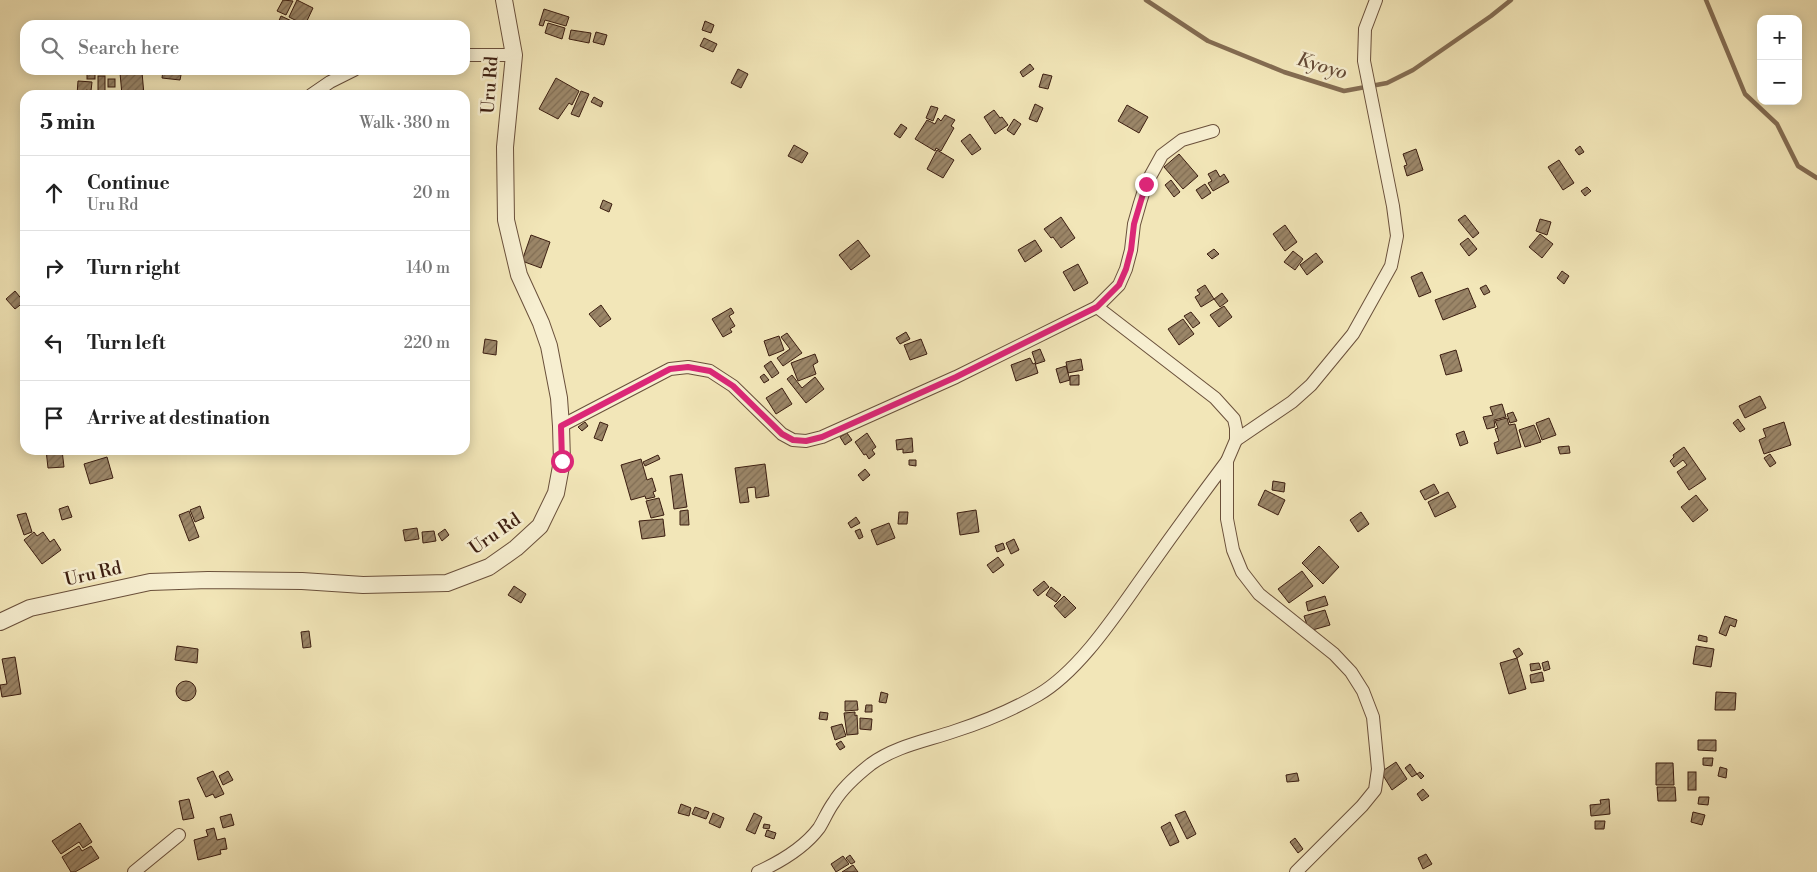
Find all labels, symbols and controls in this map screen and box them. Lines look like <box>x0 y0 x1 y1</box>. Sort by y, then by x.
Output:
map controls <box>1757 15 1802 105</box>
button: + <box>1757 15 1802 60</box>
search box <box>20 20 470 75</box>
icon: search <box>38 34 66 62</box>
text: Search here <box>78 36 179 60</box>
water label: Kyoyo <box>1294 47 1350 85</box>
street label: Uru Rd <box>477 55 504 115</box>
button: − <box>1757 60 1802 105</box>
text: 5 min <box>40 110 95 136</box>
text: Walk · 380 m <box>360 113 450 133</box>
text: Continue <box>87 171 170 195</box>
route end <box>1135 173 1158 196</box>
icon: ahead <box>40 179 68 207</box>
text: 20 m <box>413 183 450 203</box>
text: Uru Rd <box>87 195 138 215</box>
icon: right <box>40 254 68 282</box>
text: Turn right <box>87 256 180 280</box>
text: 140 m <box>406 258 450 278</box>
icon: left <box>40 329 68 357</box>
text: Turn left <box>87 331 166 355</box>
text: 220 m <box>404 333 450 353</box>
icon: arrive <box>40 404 68 432</box>
text: Arrive at destination <box>87 406 270 430</box>
route start <box>551 450 574 473</box>
street label: Uru Rd <box>465 508 526 560</box>
street label: Uru Rd <box>62 556 125 592</box>

